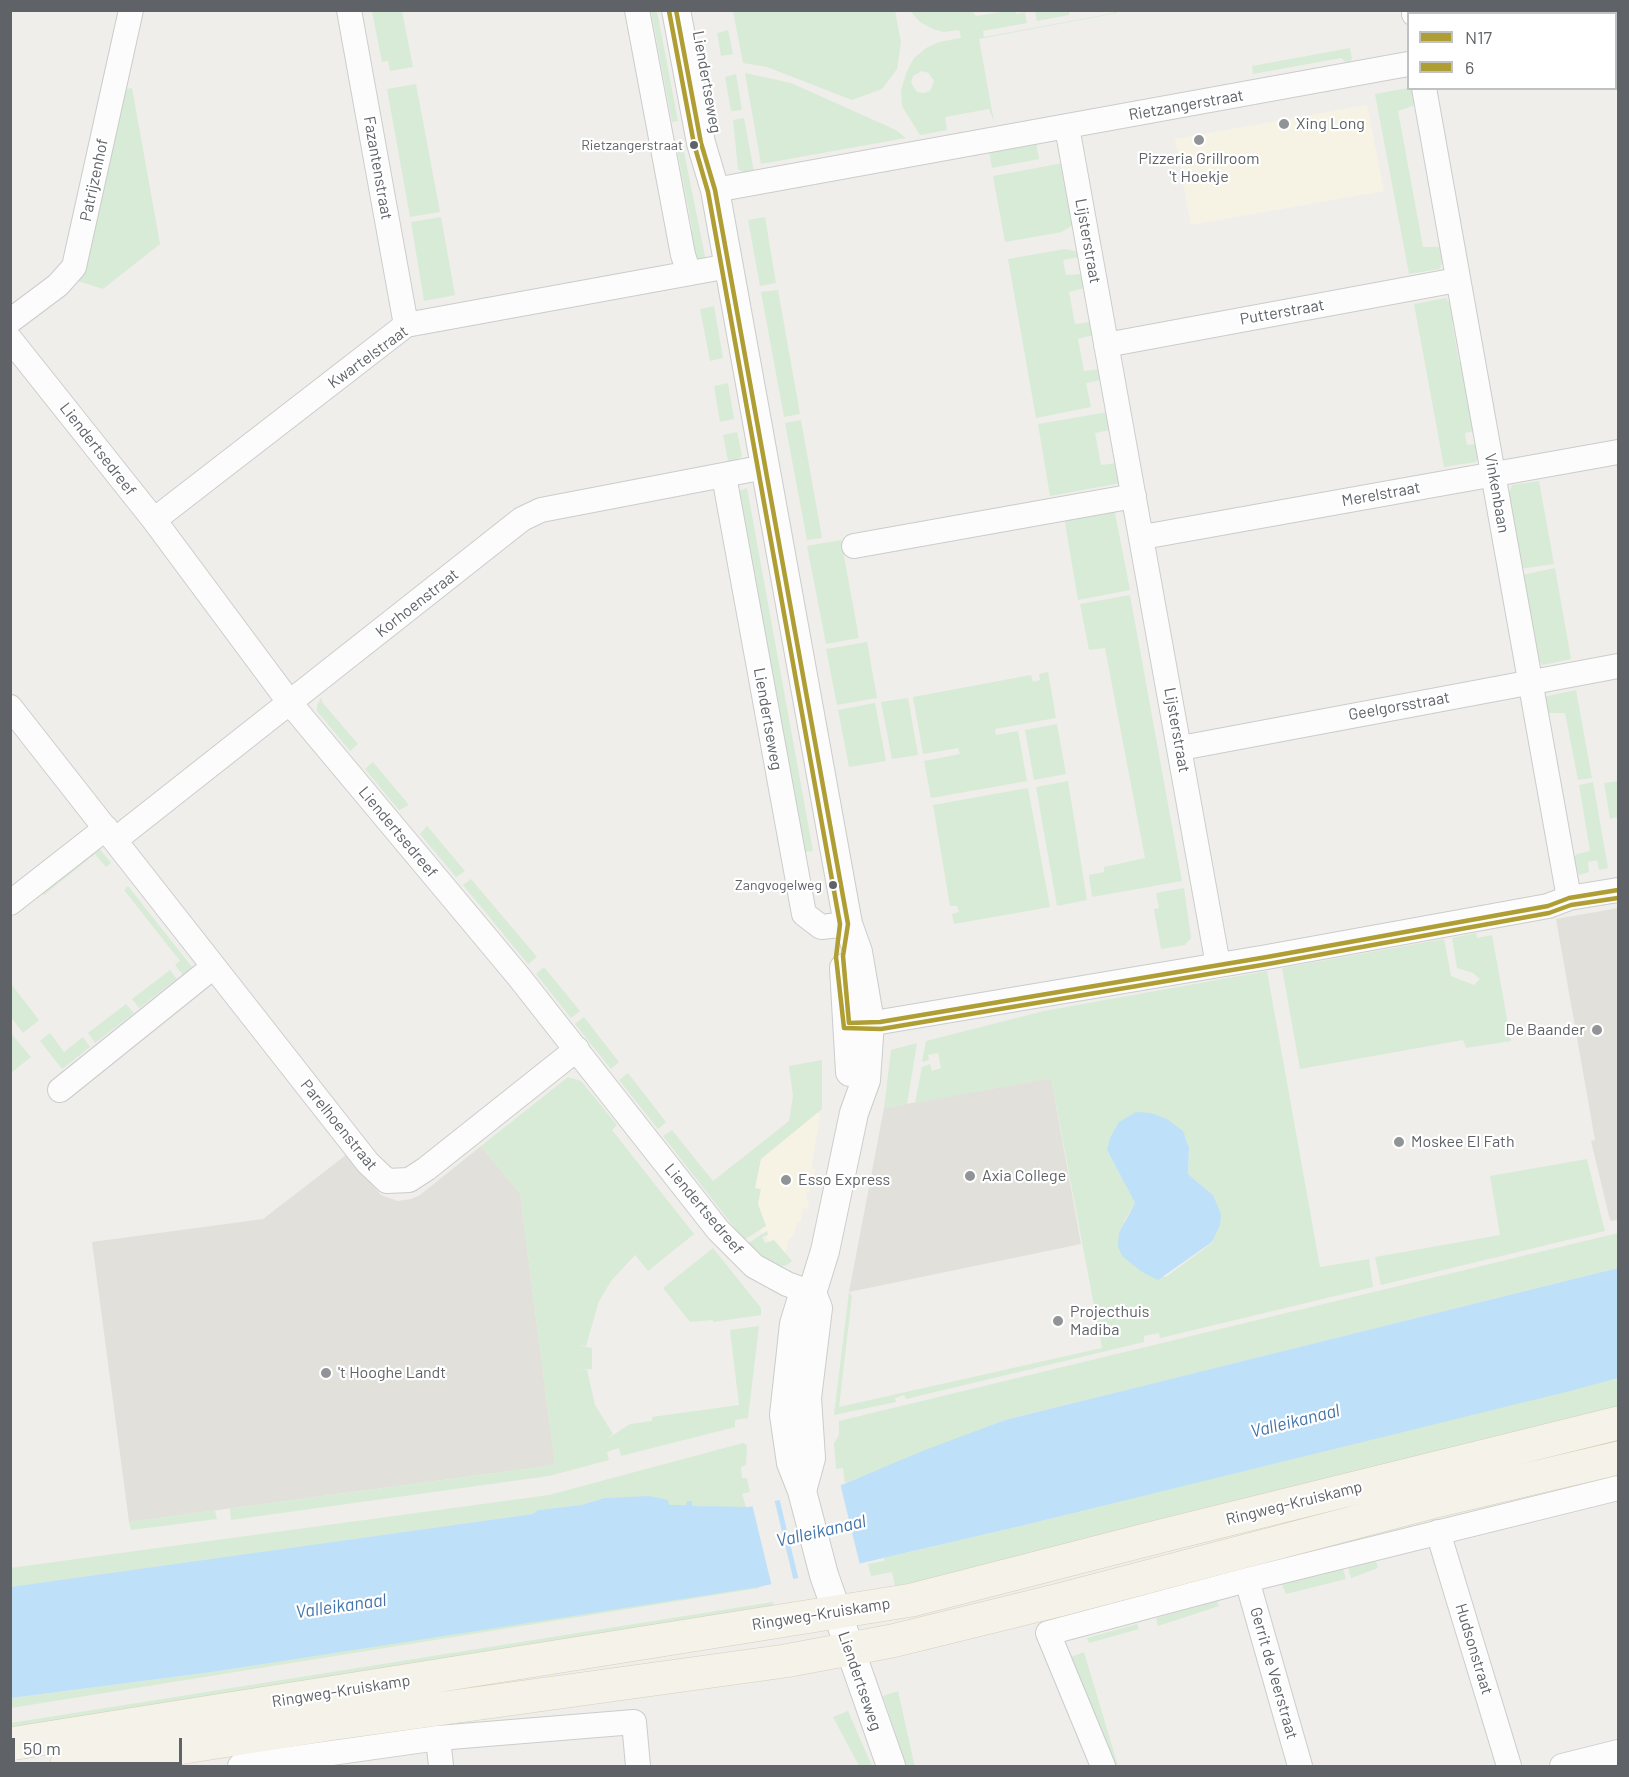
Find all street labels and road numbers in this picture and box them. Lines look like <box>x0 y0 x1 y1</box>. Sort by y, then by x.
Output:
street label: Liendertseweg <box>689 29 725 135</box>
street label: Rietzangerstraat <box>1127 85 1245 125</box>
street label: Fazantenstraat <box>359 115 397 221</box>
street label: Patrijzenhof <box>76 137 112 223</box>
street label: Lijsterstraat <box>1071 197 1105 285</box>
street label: Putterstraat <box>1238 295 1326 329</box>
street label: Kwartelstraat <box>324 322 412 392</box>
street label: Liendertsedreef <box>56 399 140 499</box>
street label: Vinkenbaan <box>1481 452 1513 534</box>
street label: Merelstraat <box>1340 478 1422 510</box>
street label: Korhoenstraat <box>372 565 462 641</box>
street label: Liendertseweg <box>750 666 786 772</box>
street label: Lijsterstraat <box>1160 686 1194 774</box>
street label: Geelgorsstraat <box>1347 688 1451 724</box>
street label: Liendertsedreef <box>354 783 442 881</box>
street label: Parelhoenstraat <box>296 1076 382 1174</box>
street label: Liendertsedreef <box>660 1160 748 1258</box>
street label: Ringweg-Kruiskamp <box>1224 1477 1364 1529</box>
street label: Ringweg-Kruiskamp <box>750 1594 892 1634</box>
street label: Hudsonstraat <box>1451 1601 1497 1697</box>
street label: Gerrit de Veerstraat <box>1246 1605 1302 1741</box>
street label: Liendertseweg <box>834 1629 886 1733</box>
street label: Ringweg-Kruiskamp <box>270 1671 412 1711</box>

